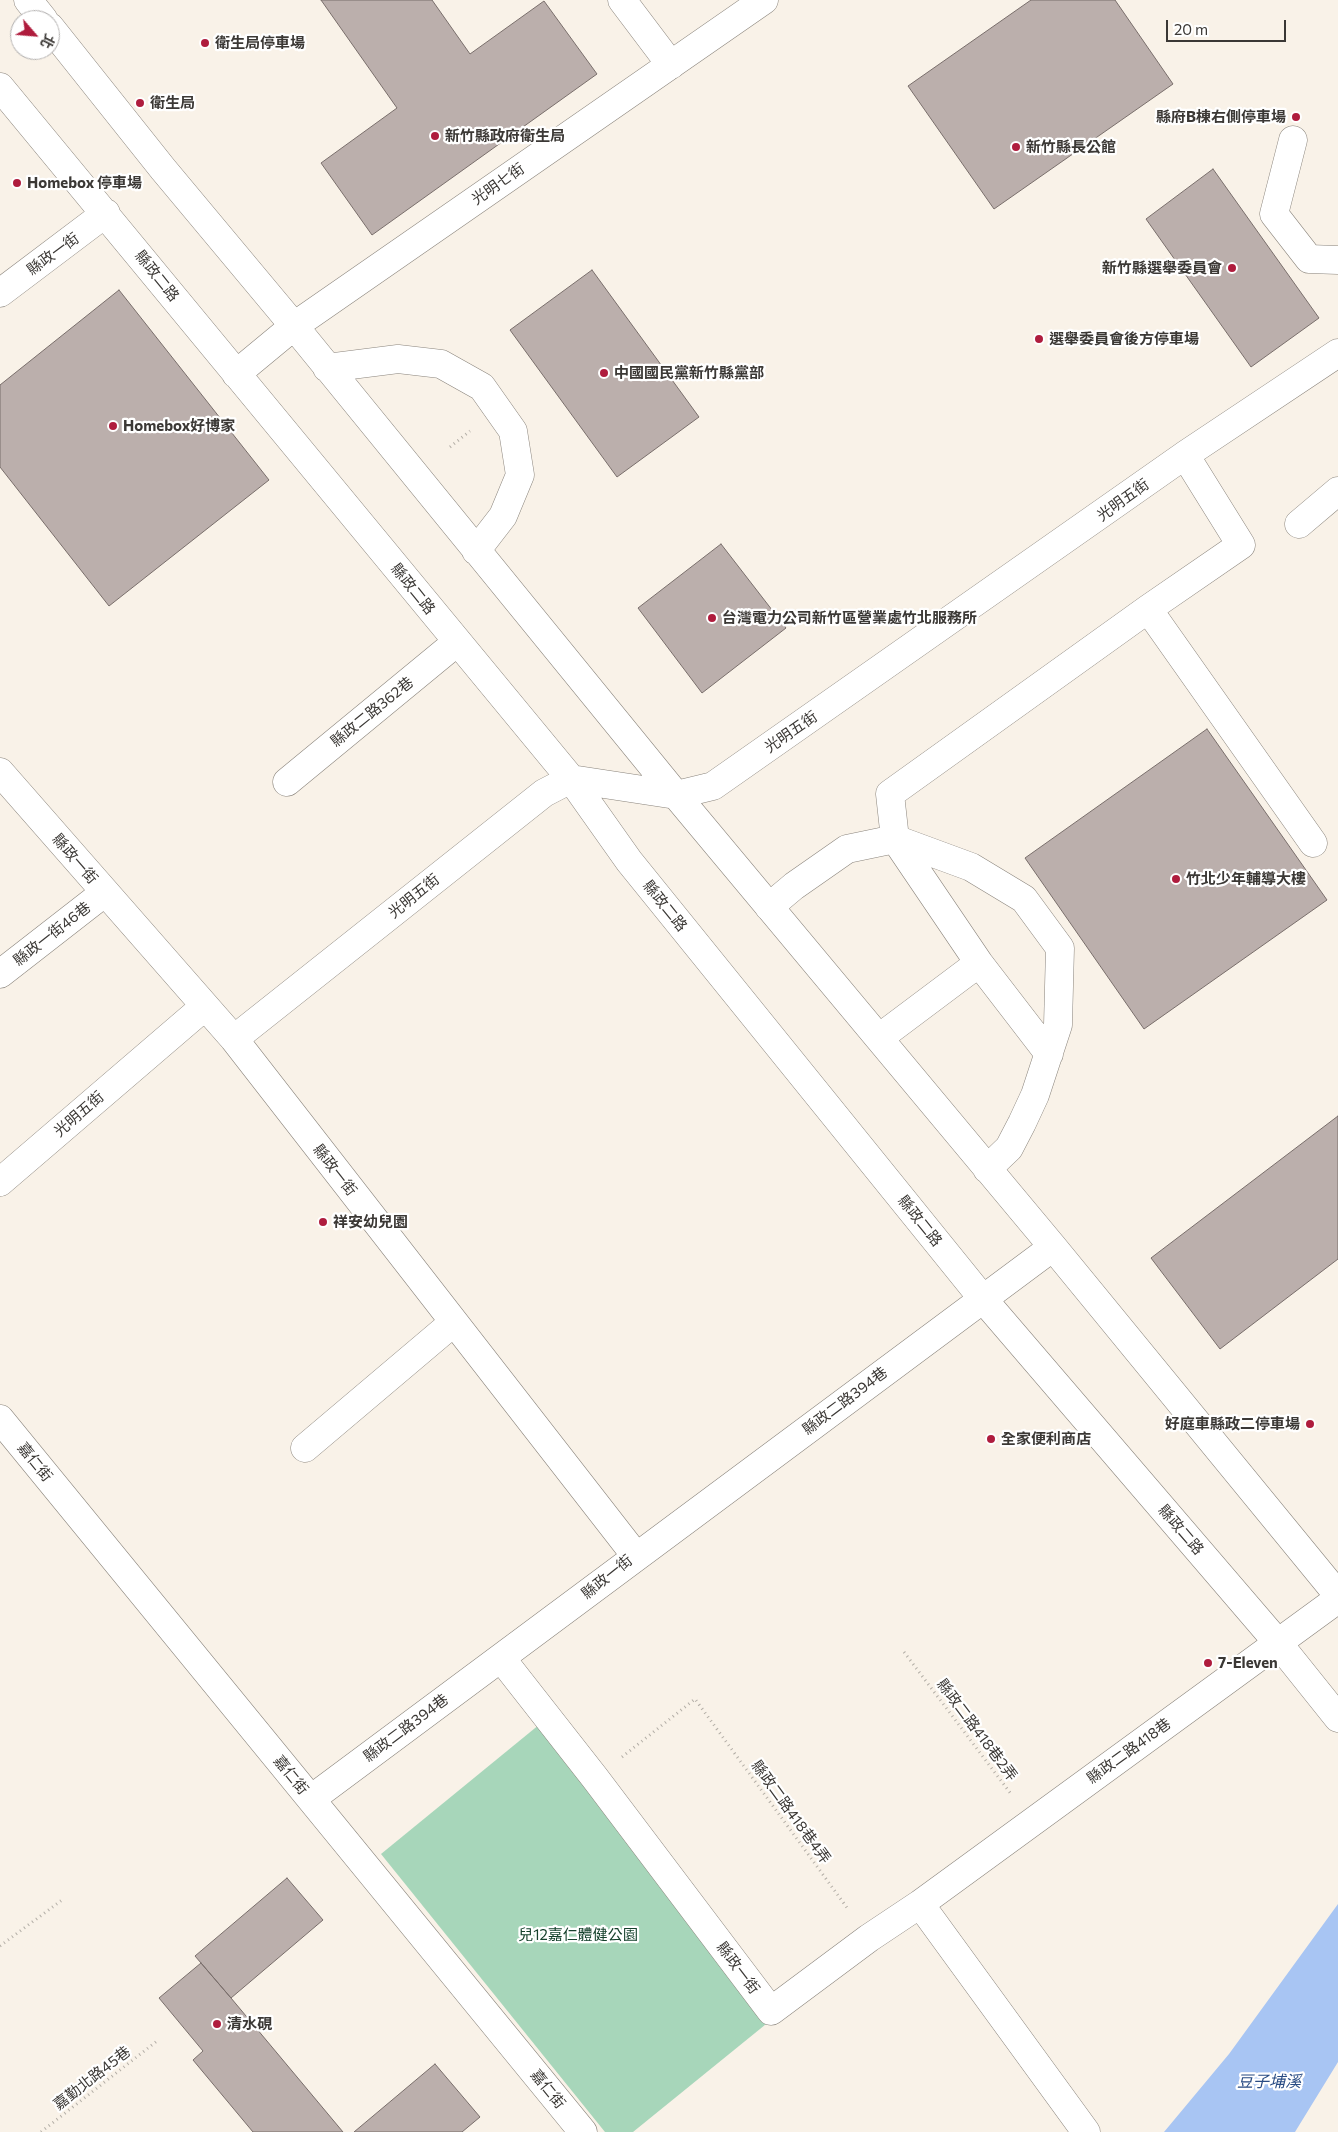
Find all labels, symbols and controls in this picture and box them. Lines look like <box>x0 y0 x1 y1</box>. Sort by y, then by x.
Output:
north arrow <box>10 10 60 60</box>
scale bar <box>1168 10 1288 42</box>
text: 20 m <box>1174 20 1208 38</box>
text: 北 <box>37 31 59 52</box>
place label: 衛生局停車場 <box>215 34 305 52</box>
marker: 衛生局停車場 <box>199 37 211 49</box>
place label: 衛生局 <box>150 94 195 112</box>
marker: 衛生局 <box>134 97 146 109</box>
place label: 縣府B棟右側停車場 <box>1156 108 1286 126</box>
marker: 縣府B棟右側停車場 <box>1290 111 1302 123</box>
place label: 新竹縣政府衛生局 <box>445 127 565 145</box>
marker: 新竹縣政府衛生局 <box>429 130 441 142</box>
place label: 新竹縣長公館 <box>1026 138 1116 156</box>
marker: 新竹縣長公館 <box>1010 141 1022 153</box>
street label: 光明七街 <box>468 159 528 209</box>
place label: Homebox 停車場 <box>27 174 142 192</box>
marker: Homebox 停車場 <box>11 177 23 189</box>
street label: 縣政一街 <box>23 229 83 279</box>
street label: 縣政二路 <box>131 247 183 305</box>
place label: 新竹縣選舉委員會 <box>1102 259 1222 277</box>
marker: 新竹縣選舉委員會 <box>1226 262 1238 274</box>
place label: 選舉委員會後方停車場 <box>1049 330 1199 348</box>
marker: 選舉委員會後方停車場 <box>1033 333 1045 345</box>
place label: 中國國民黨新竹縣黨部 <box>614 364 764 382</box>
marker: 中國國民黨新竹縣黨部 <box>598 367 610 379</box>
place label: Homebox好博家 <box>123 417 235 435</box>
marker: Homebox好博家 <box>107 420 119 432</box>
street label: 光明五街 <box>1093 475 1153 525</box>
street label: 縣政二路 <box>387 560 439 618</box>
place label: 台灣電力公司新竹區營業處竹北服務所 <box>722 609 977 627</box>
marker: 台灣電力公司新竹區營業處竹北服務所 <box>706 612 718 624</box>
street label: 縣政二路362巷 <box>327 673 417 751</box>
street label: 光明五街 <box>761 707 821 757</box>
street label: 縣政一街 <box>49 830 101 888</box>
street label: 光明五街 <box>385 870 443 922</box>
place label: 竹北少年輔導大樓 <box>1186 870 1306 888</box>
marker: 竹北少年輔導大樓 <box>1170 873 1182 885</box>
street label: 縣政二路 <box>639 877 691 935</box>
street label: 縣政一街46巷 <box>10 898 94 970</box>
street label: 光明五街 <box>50 1088 108 1140</box>
street label: 縣政一街 <box>309 1141 361 1199</box>
street label: 縣政二路 <box>894 1192 946 1250</box>
place label: 祥安幼兒園 <box>333 1213 408 1231</box>
marker: 祥安幼兒園 <box>317 1216 329 1228</box>
street label: 縣政二路394巷 <box>799 1363 891 1439</box>
place label: 好庭車縣政二停車場 <box>1165 1415 1300 1433</box>
marker: 好庭車縣政二停車場 <box>1304 1418 1316 1430</box>
place label: 全家便利商店 <box>1001 1430 1091 1448</box>
marker: 全家便利商店 <box>985 1433 997 1445</box>
street label: 嘉仁街 <box>14 1439 56 1485</box>
street label: 縣政二路 <box>1155 1501 1207 1559</box>
street label: 縣政一街 <box>578 1551 636 1603</box>
place label: 7-Eleven <box>1218 1654 1278 1672</box>
marker: 7-Eleven <box>1202 1657 1214 1669</box>
street label: 縣政二路418巷2弄 <box>933 1676 1021 1784</box>
street label: 縣政二路394巷 <box>360 1690 452 1766</box>
street label: 縣政二路418巷 <box>1084 1715 1174 1787</box>
street label: 嘉仁街 <box>270 1752 312 1798</box>
street label: 縣政二路418巷4弄 <box>748 1757 834 1867</box>
park label: 兒12嘉仁體健公園 <box>518 1926 638 1944</box>
street label: 縣政一街 <box>713 1939 763 1997</box>
place label: 清水硯 <box>227 2015 272 2033</box>
marker: 清水硯 <box>211 2018 223 2030</box>
street label: 嘉勤北路45巷 <box>50 2042 134 2114</box>
street label: 嘉仁街 <box>527 2066 569 2112</box>
water label: 豆子埔溪 <box>1237 2072 1301 2092</box>

